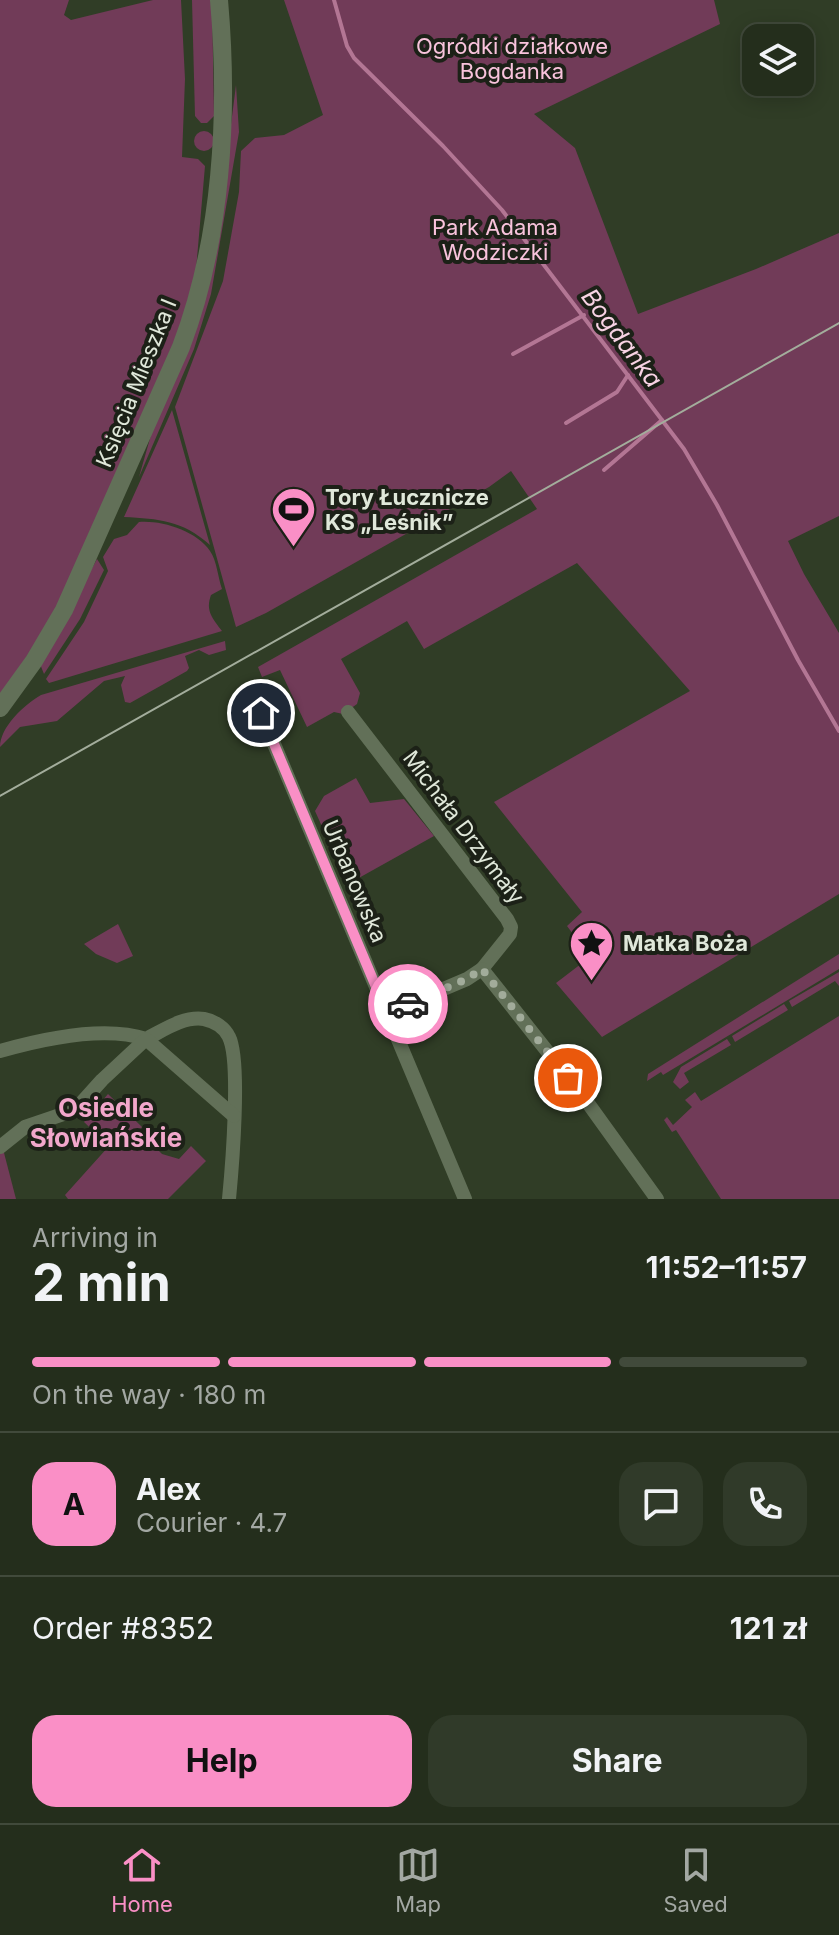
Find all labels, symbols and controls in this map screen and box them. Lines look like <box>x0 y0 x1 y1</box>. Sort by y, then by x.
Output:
map controls <box>742 24 814 96</box>
button: layers <box>742 24 814 96</box>
park label: Ogródki działkowe Bogdanka <box>416 33 608 84</box>
park label: Park Adama Wodziczki <box>432 214 558 265</box>
water label: Bogdanka <box>576 283 668 393</box>
street label: Księcia Mieszka I <box>90 295 182 471</box>
place label: Tory Łucznicze KS „Leśnik” <box>325 484 489 535</box>
sports icon: Tory Łucznicze KS „Leśnik” <box>270 486 318 549</box>
pin <box>227 679 295 747</box>
icon: home <box>239 691 283 735</box>
street label: Michała Drzymały <box>398 745 530 909</box>
street label: Urbanowska <box>317 816 393 946</box>
place icon: Matka Boża <box>568 919 616 982</box>
place label: Matka Boża <box>623 930 748 956</box>
courier <box>368 964 448 1044</box>
icon: car <box>386 982 430 1026</box>
pin <box>534 1044 602 1112</box>
icon: bag <box>546 1056 590 1100</box>
district label: Osiedle Słowiańskie <box>30 1092 182 1153</box>
text: Arriving in <box>32 1222 158 1253</box>
text: 11:52–11:57 <box>646 1249 807 1285</box>
text: 2 min <box>32 1251 171 1314</box>
text: On the way · 180 m <box>32 1379 266 1410</box>
button: chat <box>619 1462 703 1546</box>
button: phone <box>723 1462 807 1546</box>
text: Alex <box>136 1471 201 1507</box>
text: A <box>63 1486 85 1522</box>
text: Courier · 4.7 <box>136 1507 287 1538</box>
text: Order #8352 <box>32 1610 214 1646</box>
text: 121 zł <box>730 1610 807 1646</box>
button: Help <box>32 1715 412 1807</box>
button: Share <box>428 1715 807 1807</box>
tab: Home <box>111 1843 173 1917</box>
tab: Map <box>395 1843 441 1917</box>
tab: Saved <box>663 1843 728 1917</box>

